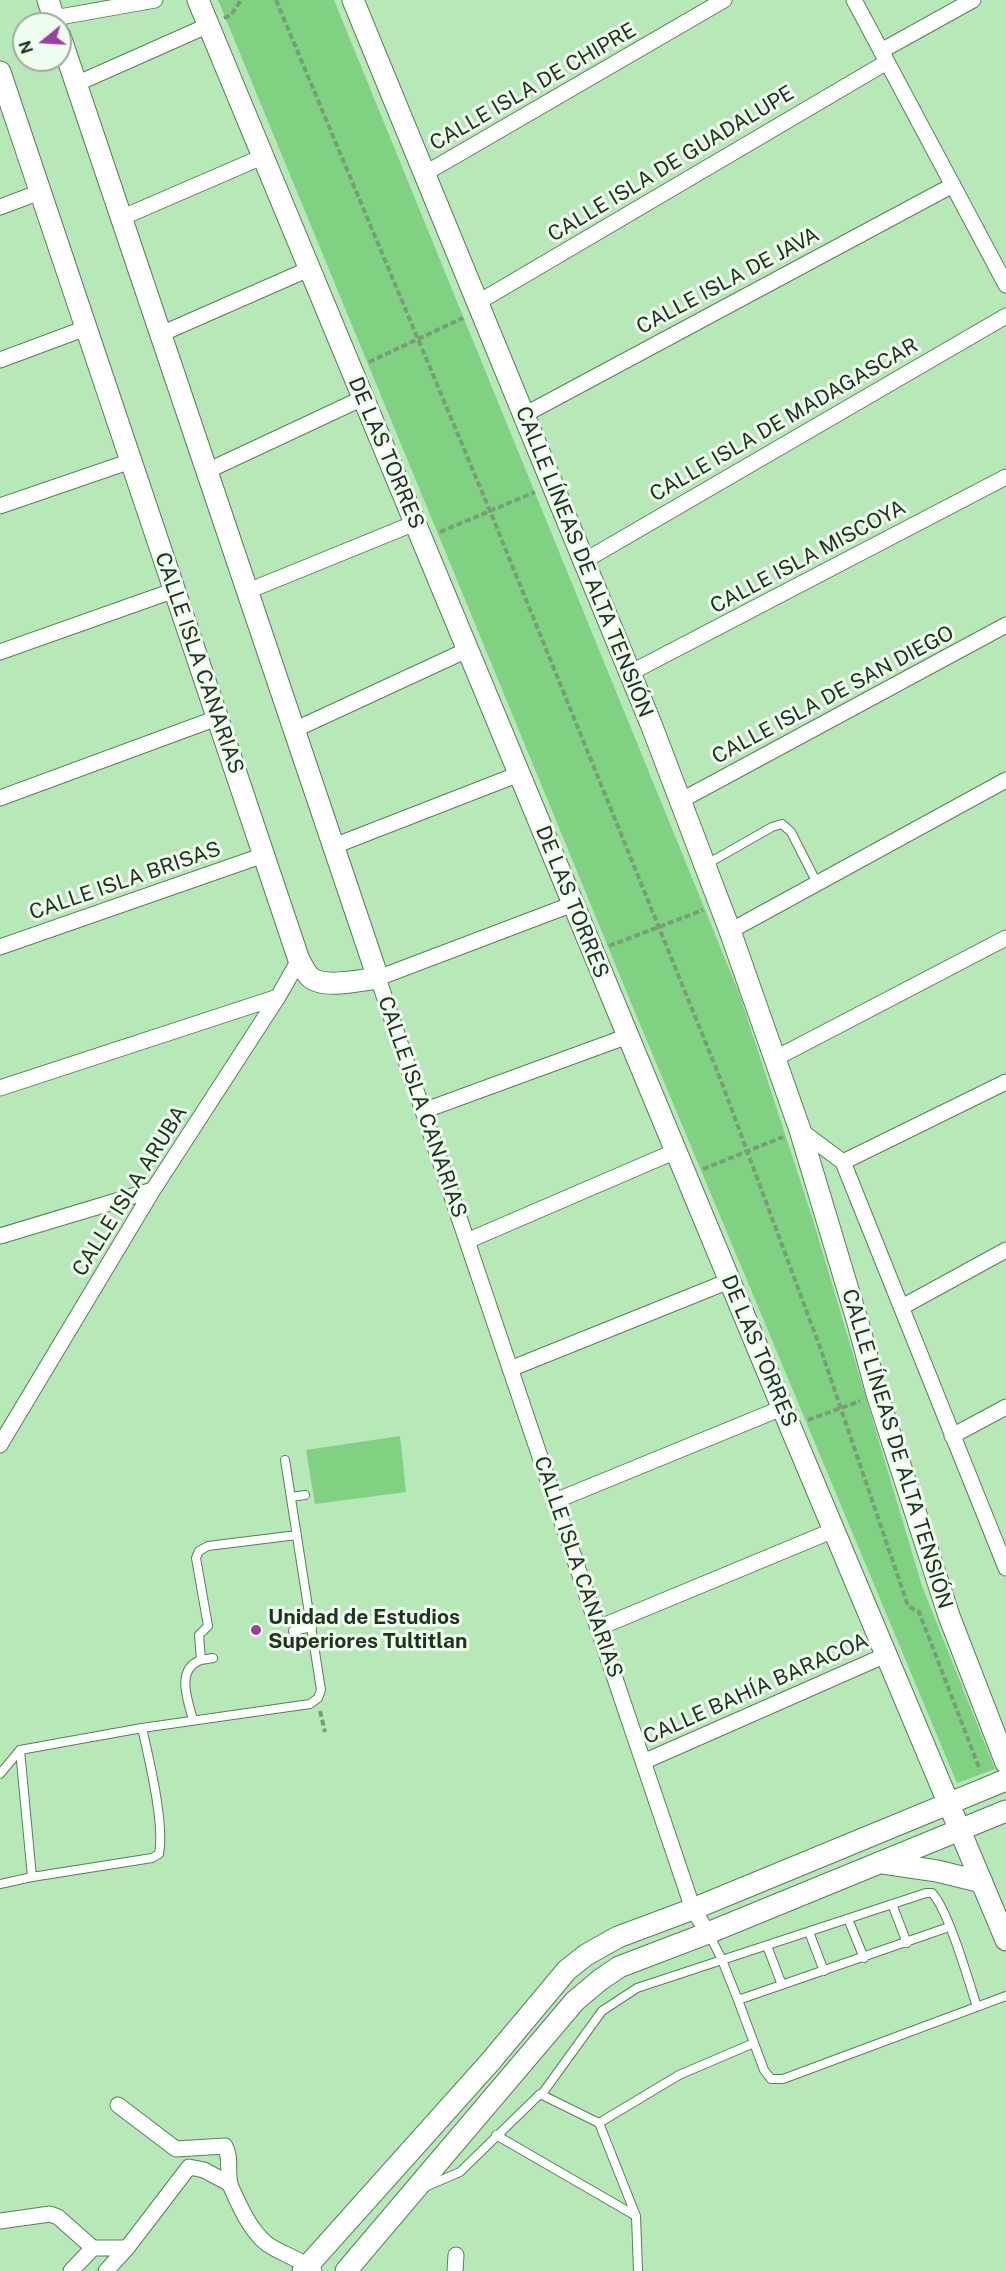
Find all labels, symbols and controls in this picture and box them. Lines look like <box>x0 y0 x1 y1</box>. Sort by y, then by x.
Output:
north arrow <box>12 12 72 72</box>
street label: CALLE ISLA DE CHIPRE <box>426 18 640 156</box>
text: N <box>15 38 37 56</box>
street label: CALLE ISLA DE GUADALUPE <box>543 80 799 248</box>
street label: CALLE ISLA DE JAVA <box>632 222 824 340</box>
street label: CALLE ISLA DE MADAGASCAR <box>645 333 923 507</box>
street label: DE LAS TORRES <box>343 373 429 533</box>
street label: CALLE LÍNEAS DE ALTA TENSIÓN <box>510 403 658 721</box>
street label: CALLE ISLA MISCOYA <box>706 495 910 619</box>
street label: CALLE ISLA CANARIAS <box>149 549 249 777</box>
street label: CALLE ISLA DE SAN DIEGO <box>708 620 958 770</box>
street label: DE LAS TORRES <box>530 822 614 982</box>
street label: CALLE ISLA BRISAS <box>26 836 224 926</box>
street label: CALLE ISLA CANARIAS <box>372 993 472 1221</box>
street label: CALLE ISLA ARUBA <box>67 1101 193 1281</box>
street label: DE LAS TORRES <box>716 1271 802 1431</box>
street label: CALLE LÍNEAS DE ALTA TENSIÓN <box>836 1286 958 1612</box>
street label: CALLE ISLA CANARIAS <box>528 1453 628 1681</box>
place label: Unidad de Estudios Superiores Tultitlan <box>268 1605 467 1655</box>
marker: Unidad de Estudios Superiores Tultitlan <box>249 1623 263 1637</box>
street label: CALLE BAHÍA BARACOA <box>640 1628 872 1750</box>

